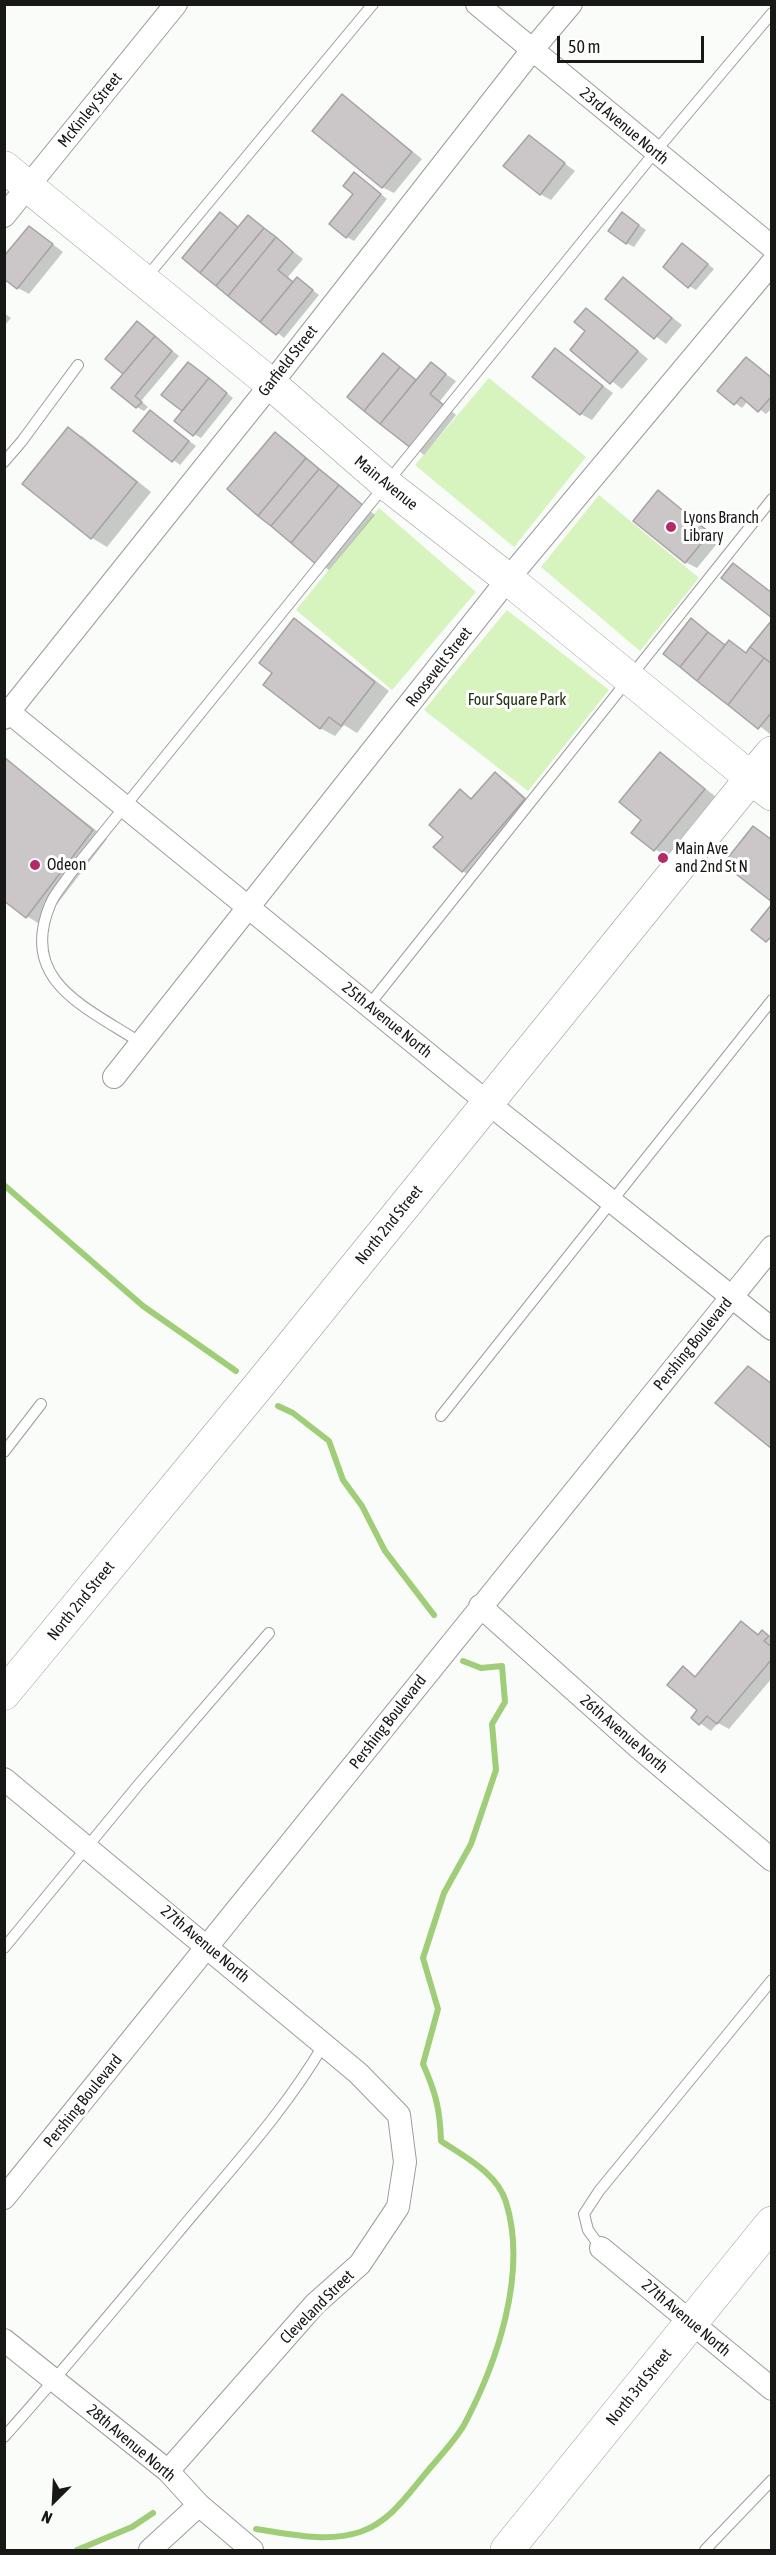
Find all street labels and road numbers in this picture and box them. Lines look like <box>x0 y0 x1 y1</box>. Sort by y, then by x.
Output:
street label: McKinley Street <box>54 69 126 151</box>
street label: 23rd Avenue North <box>576 83 672 169</box>
street label: Garfield Street <box>254 322 322 400</box>
street label: Main Avenue <box>350 452 422 514</box>
street label: Roosevelt Street <box>402 623 476 711</box>
street label: 25th Avenue North <box>338 978 436 1062</box>
street label: North 2nd Street <box>351 1182 427 1268</box>
street label: Pershing Boulevard <box>650 1294 736 1394</box>
street label: North 2nd Street <box>43 1558 119 1644</box>
street label: Pershing Boulevard <box>345 1671 431 1773</box>
street label: 26th Avenue North <box>576 1691 672 1777</box>
street label: 27th Avenue North <box>157 1901 253 1987</box>
street label: Pershing Boulevard <box>40 2051 126 2151</box>
street label: Cleveland Street <box>276 2266 358 2348</box>
street label: 27th Avenue North <box>638 2275 734 2361</box>
street label: North 3rd Street <box>602 2345 676 2429</box>
street label: 28th Avenue North <box>83 2400 179 2486</box>

